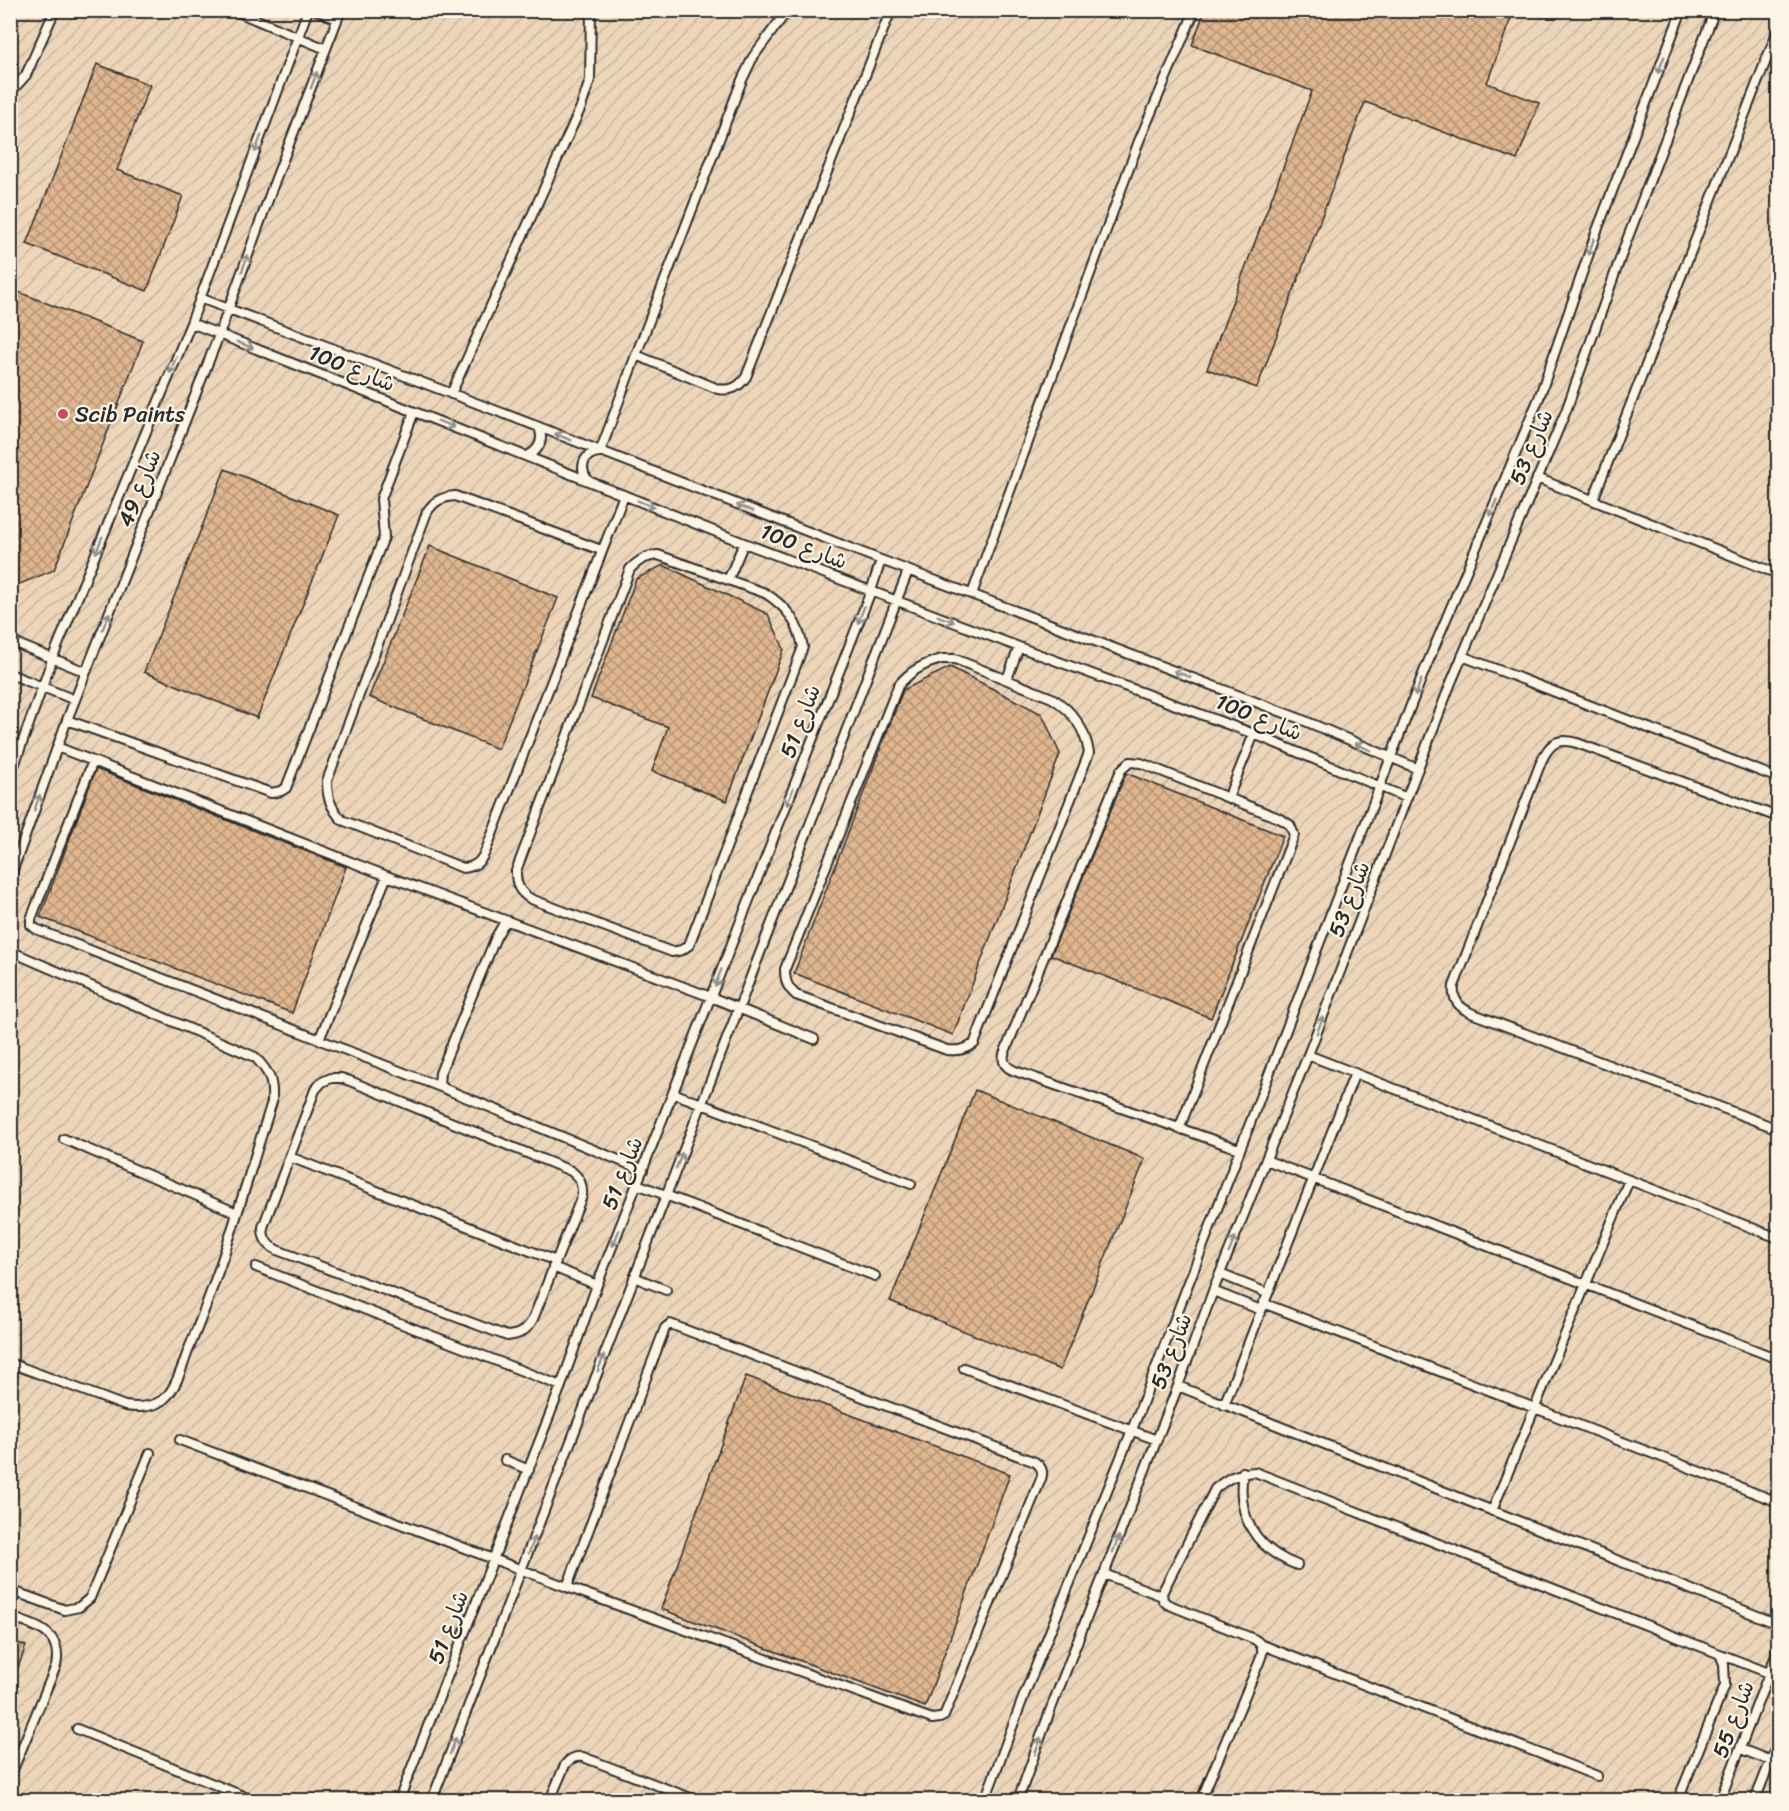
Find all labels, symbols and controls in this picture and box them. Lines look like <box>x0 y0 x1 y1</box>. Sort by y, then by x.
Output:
one-way arrow <box>1655 55 1666 74</box>
one-way arrow <box>309 71 320 90</box>
one-way arrow <box>252 134 263 153</box>
one-way arrow <box>1585 237 1596 256</box>
one-way arrow <box>241 254 252 273</box>
street label: شارع 100 <box>303 333 401 403</box>
one-way arrow <box>235 340 254 351</box>
one-way arrow <box>167 355 178 374</box>
place label: Scib Paints <box>75 395 186 434</box>
street label: شارع 53 <box>1498 403 1564 491</box>
marker: Scib Paints <box>56 407 70 421</box>
one-way arrow <box>436 419 454 430</box>
one-way arrow <box>555 431 573 442</box>
street label: شارع 49 <box>106 443 172 533</box>
one-way arrow <box>1487 498 1498 517</box>
one-way arrow <box>637 499 655 510</box>
one-way arrow <box>736 502 755 513</box>
street label: شارع 100 <box>755 512 853 580</box>
one-way arrow <box>93 536 104 554</box>
one-way arrow <box>855 606 866 624</box>
one-way arrow <box>102 612 113 631</box>
one-way arrow <box>936 615 955 626</box>
one-way arrow <box>1174 668 1192 679</box>
street label: شارع 51 <box>768 678 832 764</box>
one-way arrow <box>1412 678 1423 697</box>
street label: شارع 100 <box>1210 682 1308 752</box>
one-way arrow <box>1355 741 1373 752</box>
one-way arrow <box>784 787 795 806</box>
one-way arrow <box>33 794 44 813</box>
street label: شارع 53 <box>1317 855 1381 943</box>
one-way arrow <box>712 969 723 987</box>
one-way arrow <box>1315 1016 1326 1035</box>
street label: شارع 51 <box>590 1130 654 1216</box>
one-way arrow <box>674 1152 685 1171</box>
one-way arrow <box>610 1228 621 1247</box>
one-way arrow <box>1227 1236 1238 1255</box>
street label: شارع 53 <box>1139 1307 1203 1395</box>
one-way arrow <box>596 1354 607 1372</box>
one-way arrow <box>1111 1535 1122 1554</box>
one-way arrow <box>527 1536 538 1555</box>
street label: شارع 51 <box>416 1584 480 1670</box>
street label: شارع 55 <box>1700 1675 1766 1763</box>
one-way arrow <box>448 1737 459 1756</box>
one-way arrow <box>1033 1737 1044 1755</box>

